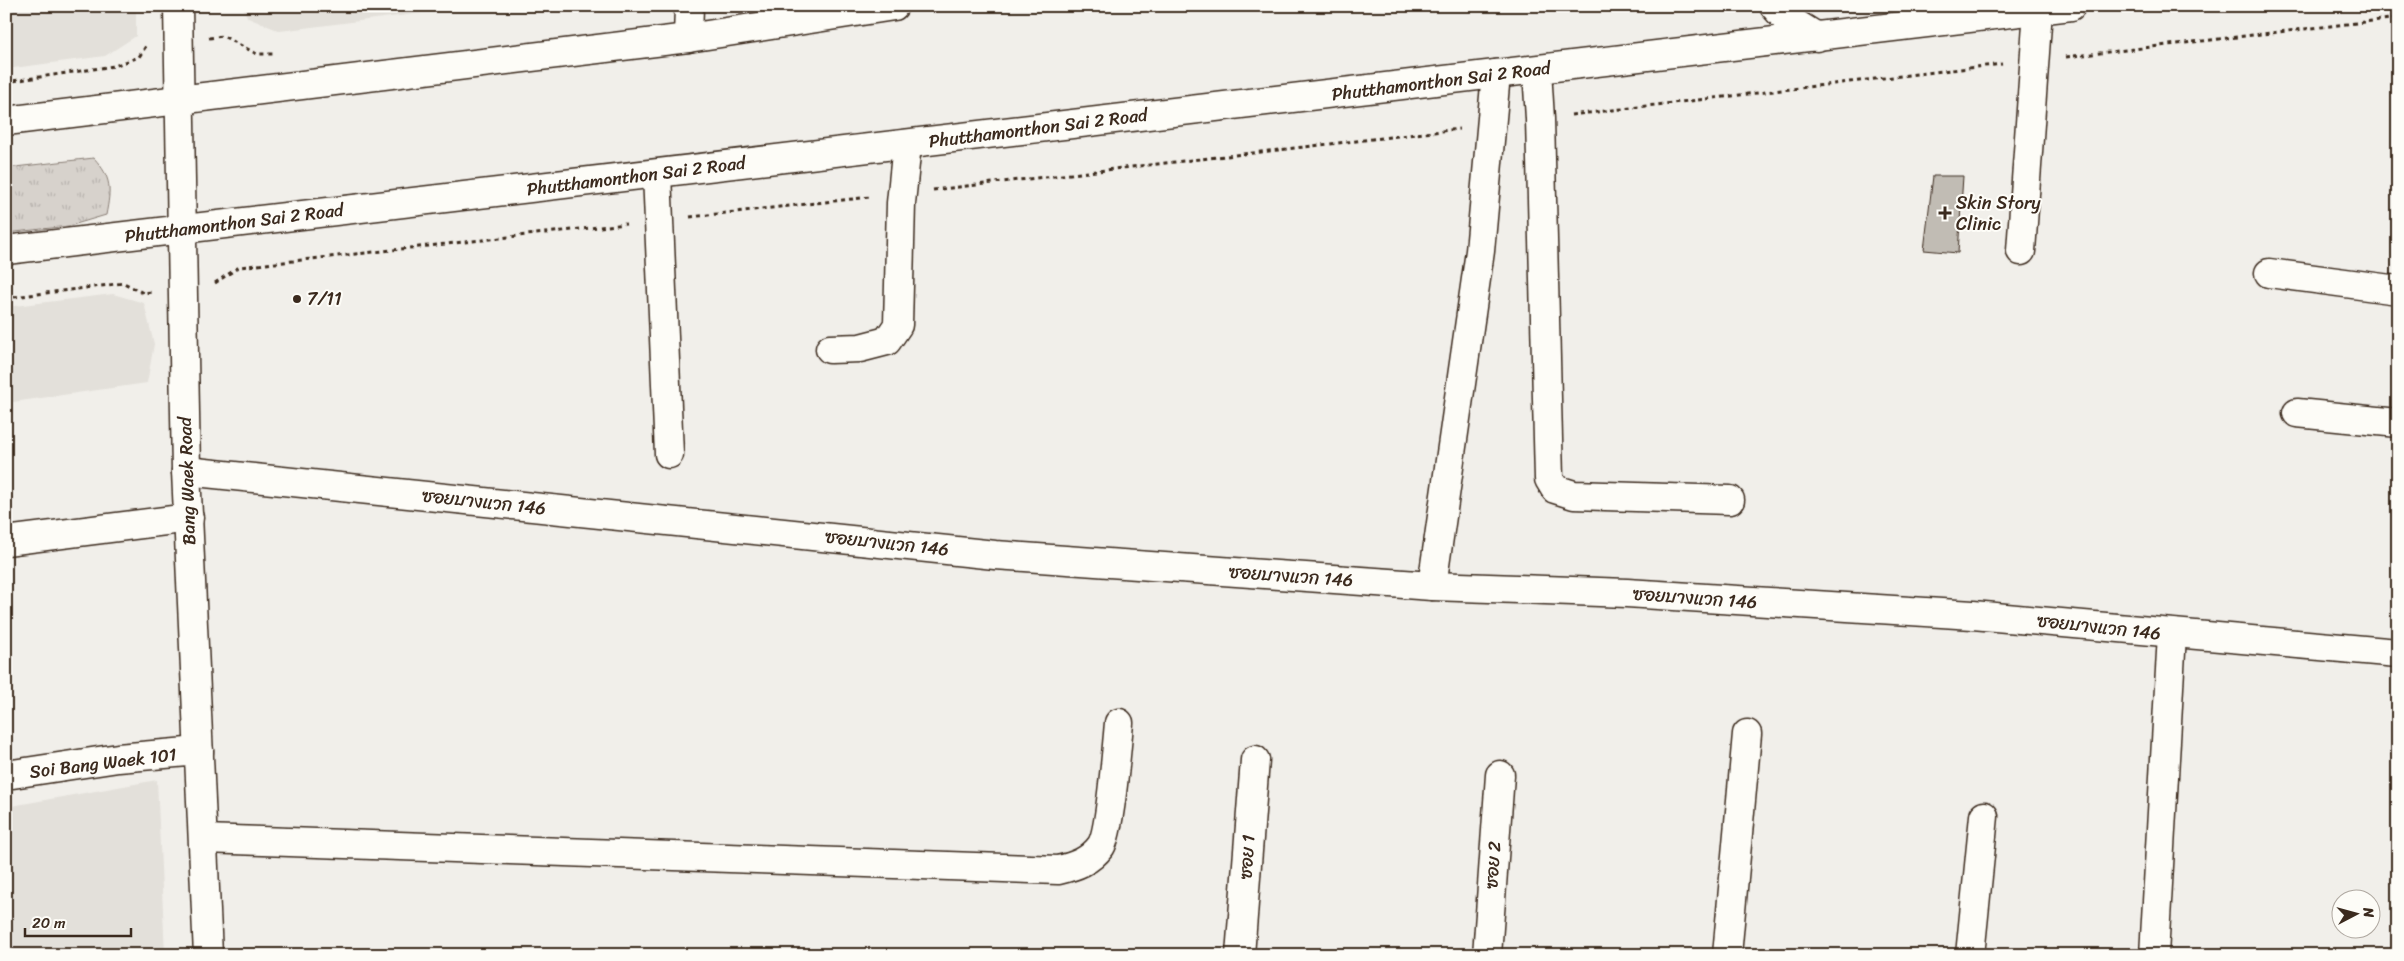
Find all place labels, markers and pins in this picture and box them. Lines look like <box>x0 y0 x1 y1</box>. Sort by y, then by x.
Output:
place label: Skin Story Clinic <box>1956 187 2041 240</box>
marker: Skin Story Clinic <box>1938 206 1952 220</box>
place label: 7/11 <box>307 283 342 315</box>
marker: 7/11 <box>291 293 303 305</box>

